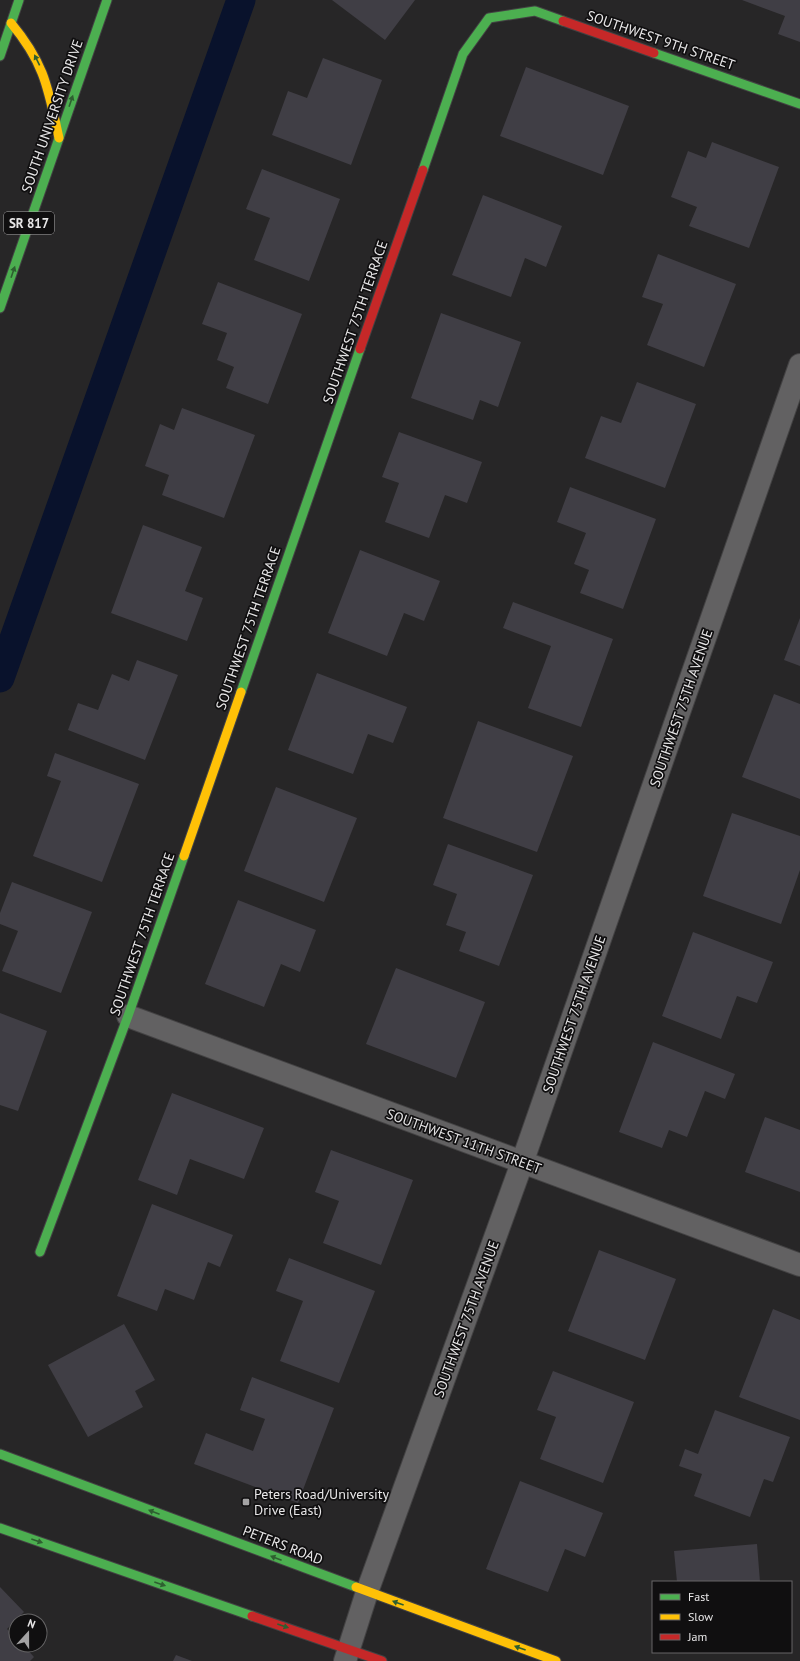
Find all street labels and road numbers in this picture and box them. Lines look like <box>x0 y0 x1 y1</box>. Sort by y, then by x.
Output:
street label: SOUTHWEST 9TH STREET <box>584 6 738 74</box>
street label: SOUTH UNIVERSITY DRIVE <box>17 37 87 195</box>
road number: SR 817 <box>4 212 54 234</box>
street label: SOUTHWEST 75TH TERRACE <box>319 238 391 406</box>
street label: SOUTHWEST 75TH TERRACE <box>212 544 284 712</box>
street label: SOUTHWEST 75TH AVENUE <box>646 627 716 789</box>
street label: SOUTHWEST 75TH TERRACE <box>106 850 178 1018</box>
street label: SOUTHWEST 75TH AVENUE <box>539 933 609 1095</box>
street label: SOUTHWEST 11TH STREET <box>384 1105 544 1177</box>
street label: SOUTHWEST 75TH AVENUE <box>429 1238 503 1400</box>
street label: PETERS ROAD <box>240 1521 326 1569</box>

